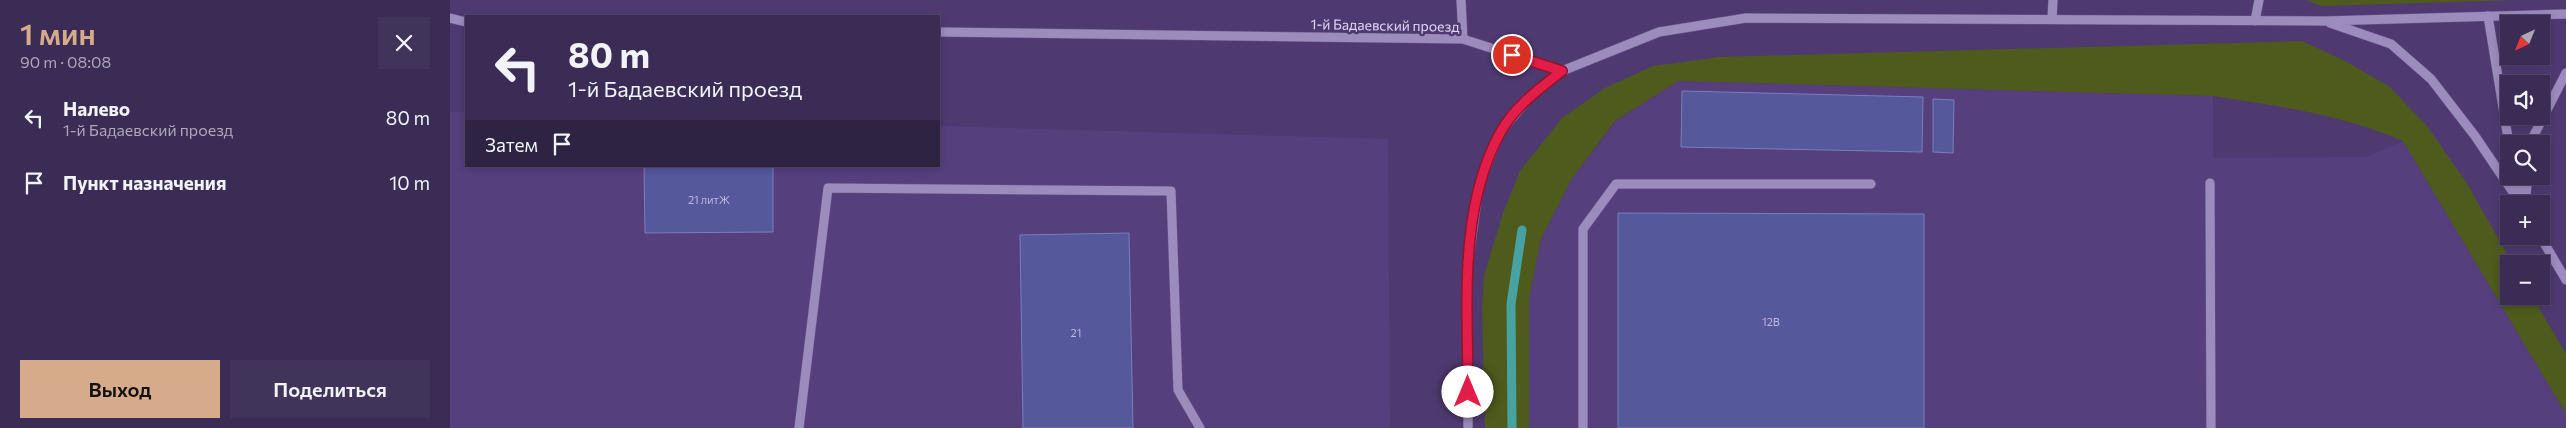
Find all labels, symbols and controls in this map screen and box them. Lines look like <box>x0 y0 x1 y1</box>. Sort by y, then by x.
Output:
text: 1 мин <box>20 14 96 51</box>
street label: 1-й Бадаевский проезд <box>1310 15 1460 35</box>
north arrow <box>2500 15 2550 65</box>
map controls <box>2500 15 2550 305</box>
button: close <box>378 17 430 69</box>
text: 80 m <box>568 32 650 75</box>
pin <box>1491 34 1533 76</box>
icon: left <box>485 35 550 100</box>
icon: arrive <box>1498 41 1526 69</box>
text: 90 m · 08:08 <box>20 52 111 71</box>
text: 1-й Бадаевский проезд <box>568 75 802 102</box>
button: sound <box>2500 75 2550 125</box>
text: Налево <box>63 97 130 120</box>
icon: left <box>20 104 48 132</box>
text: 80 m <box>386 106 430 129</box>
text: 1-й Бадаевский проезд <box>63 120 233 139</box>
icon: arrive <box>548 130 576 158</box>
text: Затем <box>485 133 538 156</box>
button: search <box>2500 135 2550 185</box>
icon: arrive <box>20 169 48 197</box>
text: Пункт назначения <box>63 171 226 194</box>
text: 10 m <box>389 171 430 194</box>
house number: 21 литЖ <box>688 193 731 206</box>
button: + <box>2500 195 2550 245</box>
button: − <box>2500 255 2550 305</box>
house number: 12В <box>1762 315 1780 328</box>
house number: 21 <box>1071 326 1081 339</box>
button: Выход <box>20 360 220 418</box>
button: Поделиться <box>230 360 430 418</box>
position arrow <box>1441 365 1493 417</box>

